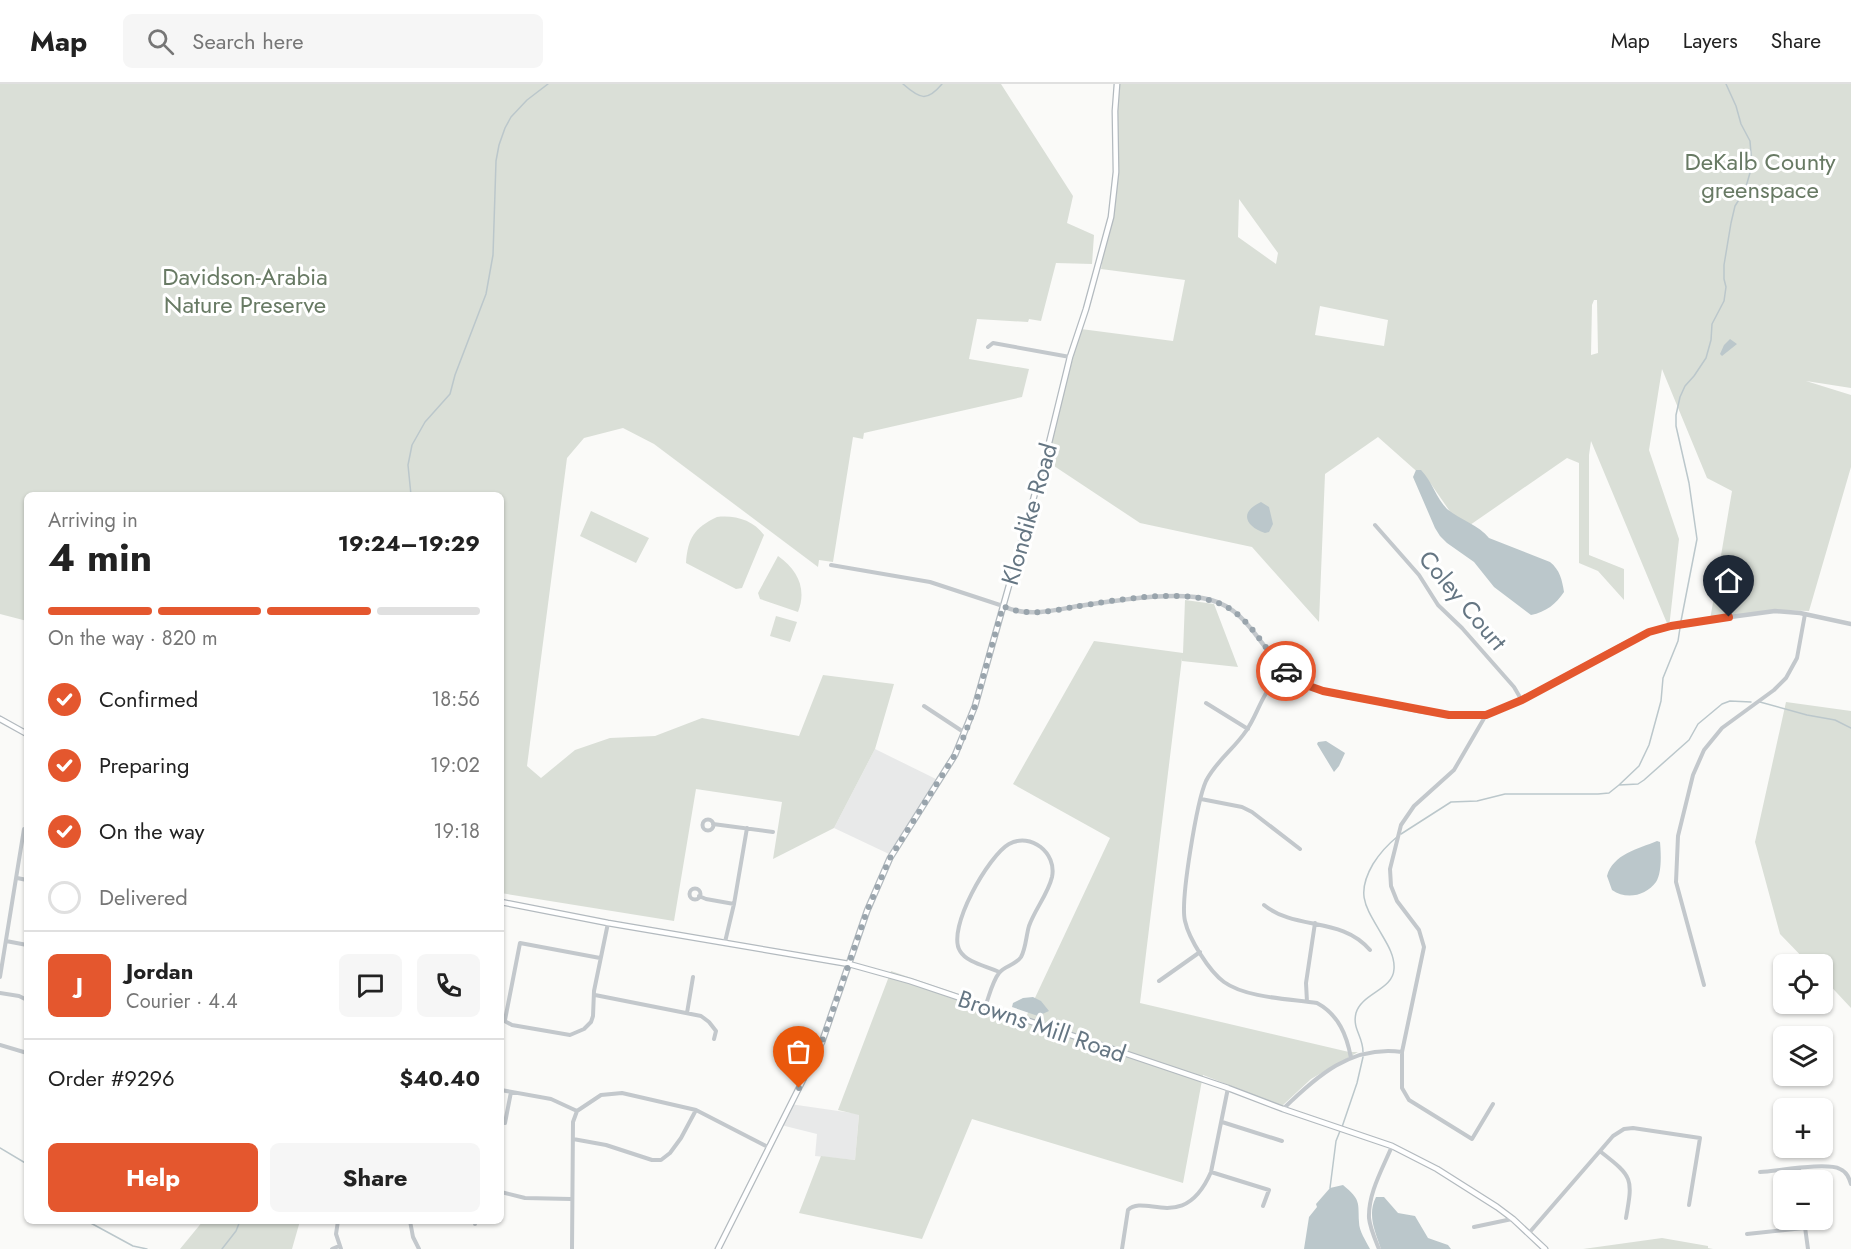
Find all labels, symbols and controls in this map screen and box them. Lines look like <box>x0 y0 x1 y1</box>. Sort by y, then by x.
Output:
search box <box>123 14 543 68</box>
text: Map <box>30 21 87 62</box>
icon: search <box>144 25 177 58</box>
text: Search here <box>192 25 304 57</box>
text: Map <box>1611 26 1650 56</box>
text: Layers <box>1683 26 1738 56</box>
text: Share <box>1771 26 1821 56</box>
park label: DeKalb County greenspace <box>1684 144 1836 207</box>
park label: Davidson-Arabia Nature Preserve <box>162 259 328 322</box>
street label: Klondike Road <box>992 439 1066 589</box>
text: Arriving in <box>48 506 138 535</box>
text: 19:24–19:29 <box>338 527 480 559</box>
text: 4 min <box>48 529 152 586</box>
street label: Coley Court <box>1411 542 1515 658</box>
pin <box>1703 555 1754 617</box>
icon: home <box>1712 564 1745 597</box>
text: On the way · 820 m <box>48 624 218 653</box>
courier <box>1256 641 1316 701</box>
icon: car <box>1270 655 1303 688</box>
icon: check <box>48 683 81 716</box>
text: Confirmed <box>99 683 198 715</box>
text: 18:56 <box>431 685 480 714</box>
icon: check <box>48 749 81 782</box>
text: Preparing <box>99 749 190 781</box>
text: 19:02 <box>430 751 480 780</box>
icon: check <box>48 815 81 848</box>
text: On the way <box>99 815 204 847</box>
text: 19:18 <box>434 817 480 846</box>
text: Delivered <box>99 881 188 913</box>
button: chat <box>339 954 402 1017</box>
button: phone <box>417 954 480 1017</box>
map controls <box>1773 954 1833 1230</box>
button: locate <box>1773 954 1833 1014</box>
text: Jordan <box>126 955 193 987</box>
text: J <box>76 969 83 1001</box>
street label: Browns Mill Road <box>953 981 1131 1071</box>
text: Courier · 4.4 <box>126 987 238 1016</box>
pin <box>773 1026 824 1088</box>
button: layers <box>1773 1026 1833 1086</box>
icon: bag <box>782 1035 815 1068</box>
text: Order #9296 <box>48 1062 175 1094</box>
text: $40.40 <box>399 1062 480 1094</box>
button: + <box>1773 1098 1833 1158</box>
button: Help <box>48 1143 258 1212</box>
button: Share <box>270 1143 480 1212</box>
button: − <box>1773 1170 1833 1230</box>

